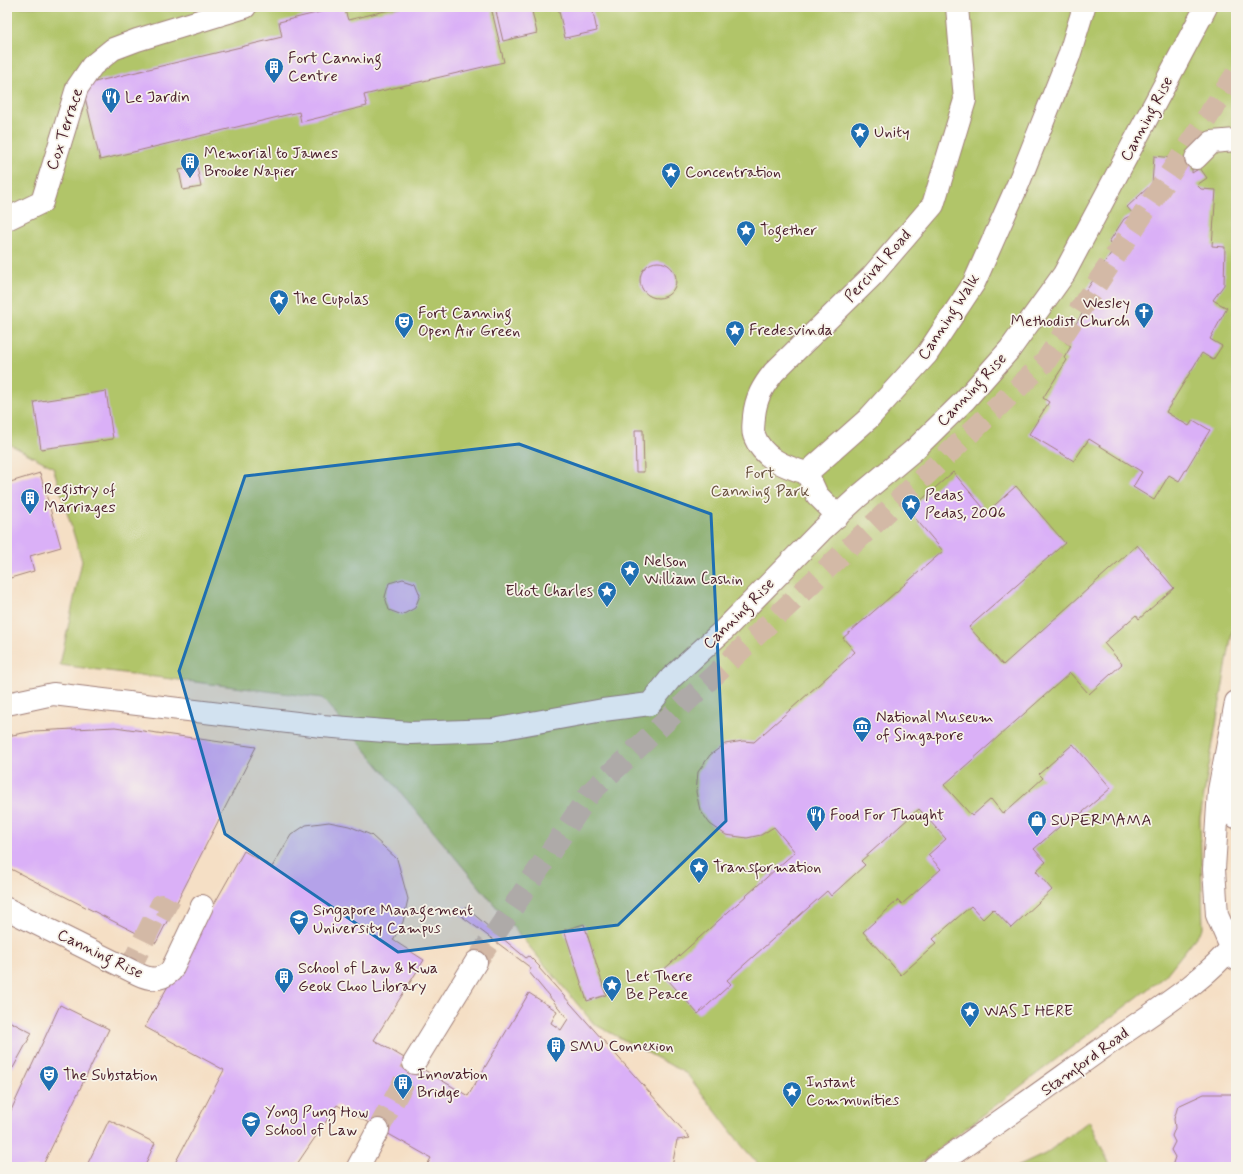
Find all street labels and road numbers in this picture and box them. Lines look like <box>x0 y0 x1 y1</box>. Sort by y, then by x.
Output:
street label: Canning Rise <box>1116 73 1179 166</box>
street label: Cox Terrace <box>42 85 88 173</box>
street label: Percival Road <box>840 225 916 307</box>
street label: Canning Walk <box>913 270 986 365</box>
street label: Canning Rise <box>933 349 1012 432</box>
street label: Canning Rise <box>699 574 780 655</box>
street label: Canning Rise <box>53 924 146 985</box>
street label: Stamford Road <box>1037 1023 1134 1103</box>

